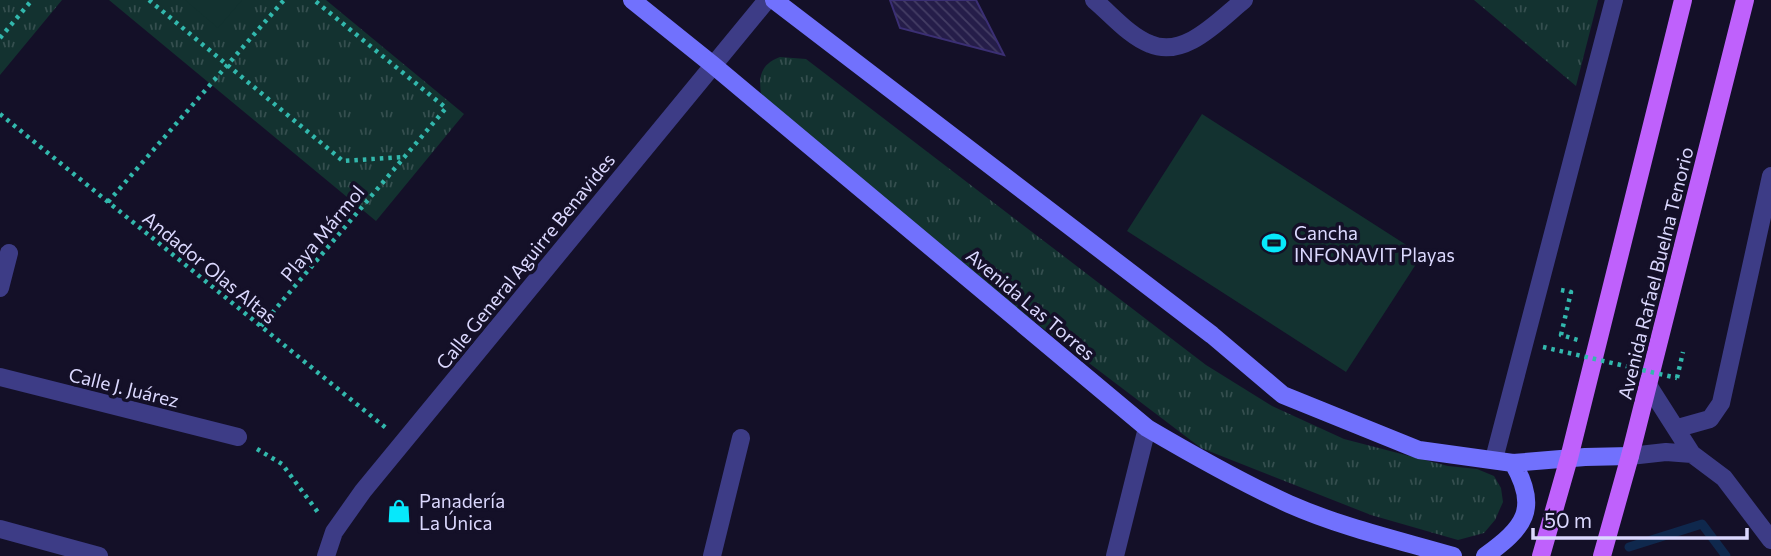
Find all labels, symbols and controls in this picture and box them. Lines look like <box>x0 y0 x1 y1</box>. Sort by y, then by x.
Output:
street label: Avenida Rafael Buelna Tenorio <box>1612 144 1698 402</box>
street label: Calle General Aguirre Benavides <box>431 148 619 374</box>
street label: Playa Mármol <box>275 180 369 286</box>
street label: Andador Olas Altas <box>139 206 281 328</box>
place label: Cancha INFONAVIT Playas <box>1294 221 1455 266</box>
sports icon: Cancha INFONAVIT Playas <box>1260 229 1288 257</box>
street label: Avenida Las Torres <box>962 244 1100 364</box>
street label: Calle J. Juárez <box>67 362 181 412</box>
place label: Panadería La Única <box>419 489 505 534</box>
scale bar <box>1533 496 1746 540</box>
shop icon: Panadería La Única <box>385 497 413 525</box>
text: 50 m <box>1544 507 1592 532</box>

